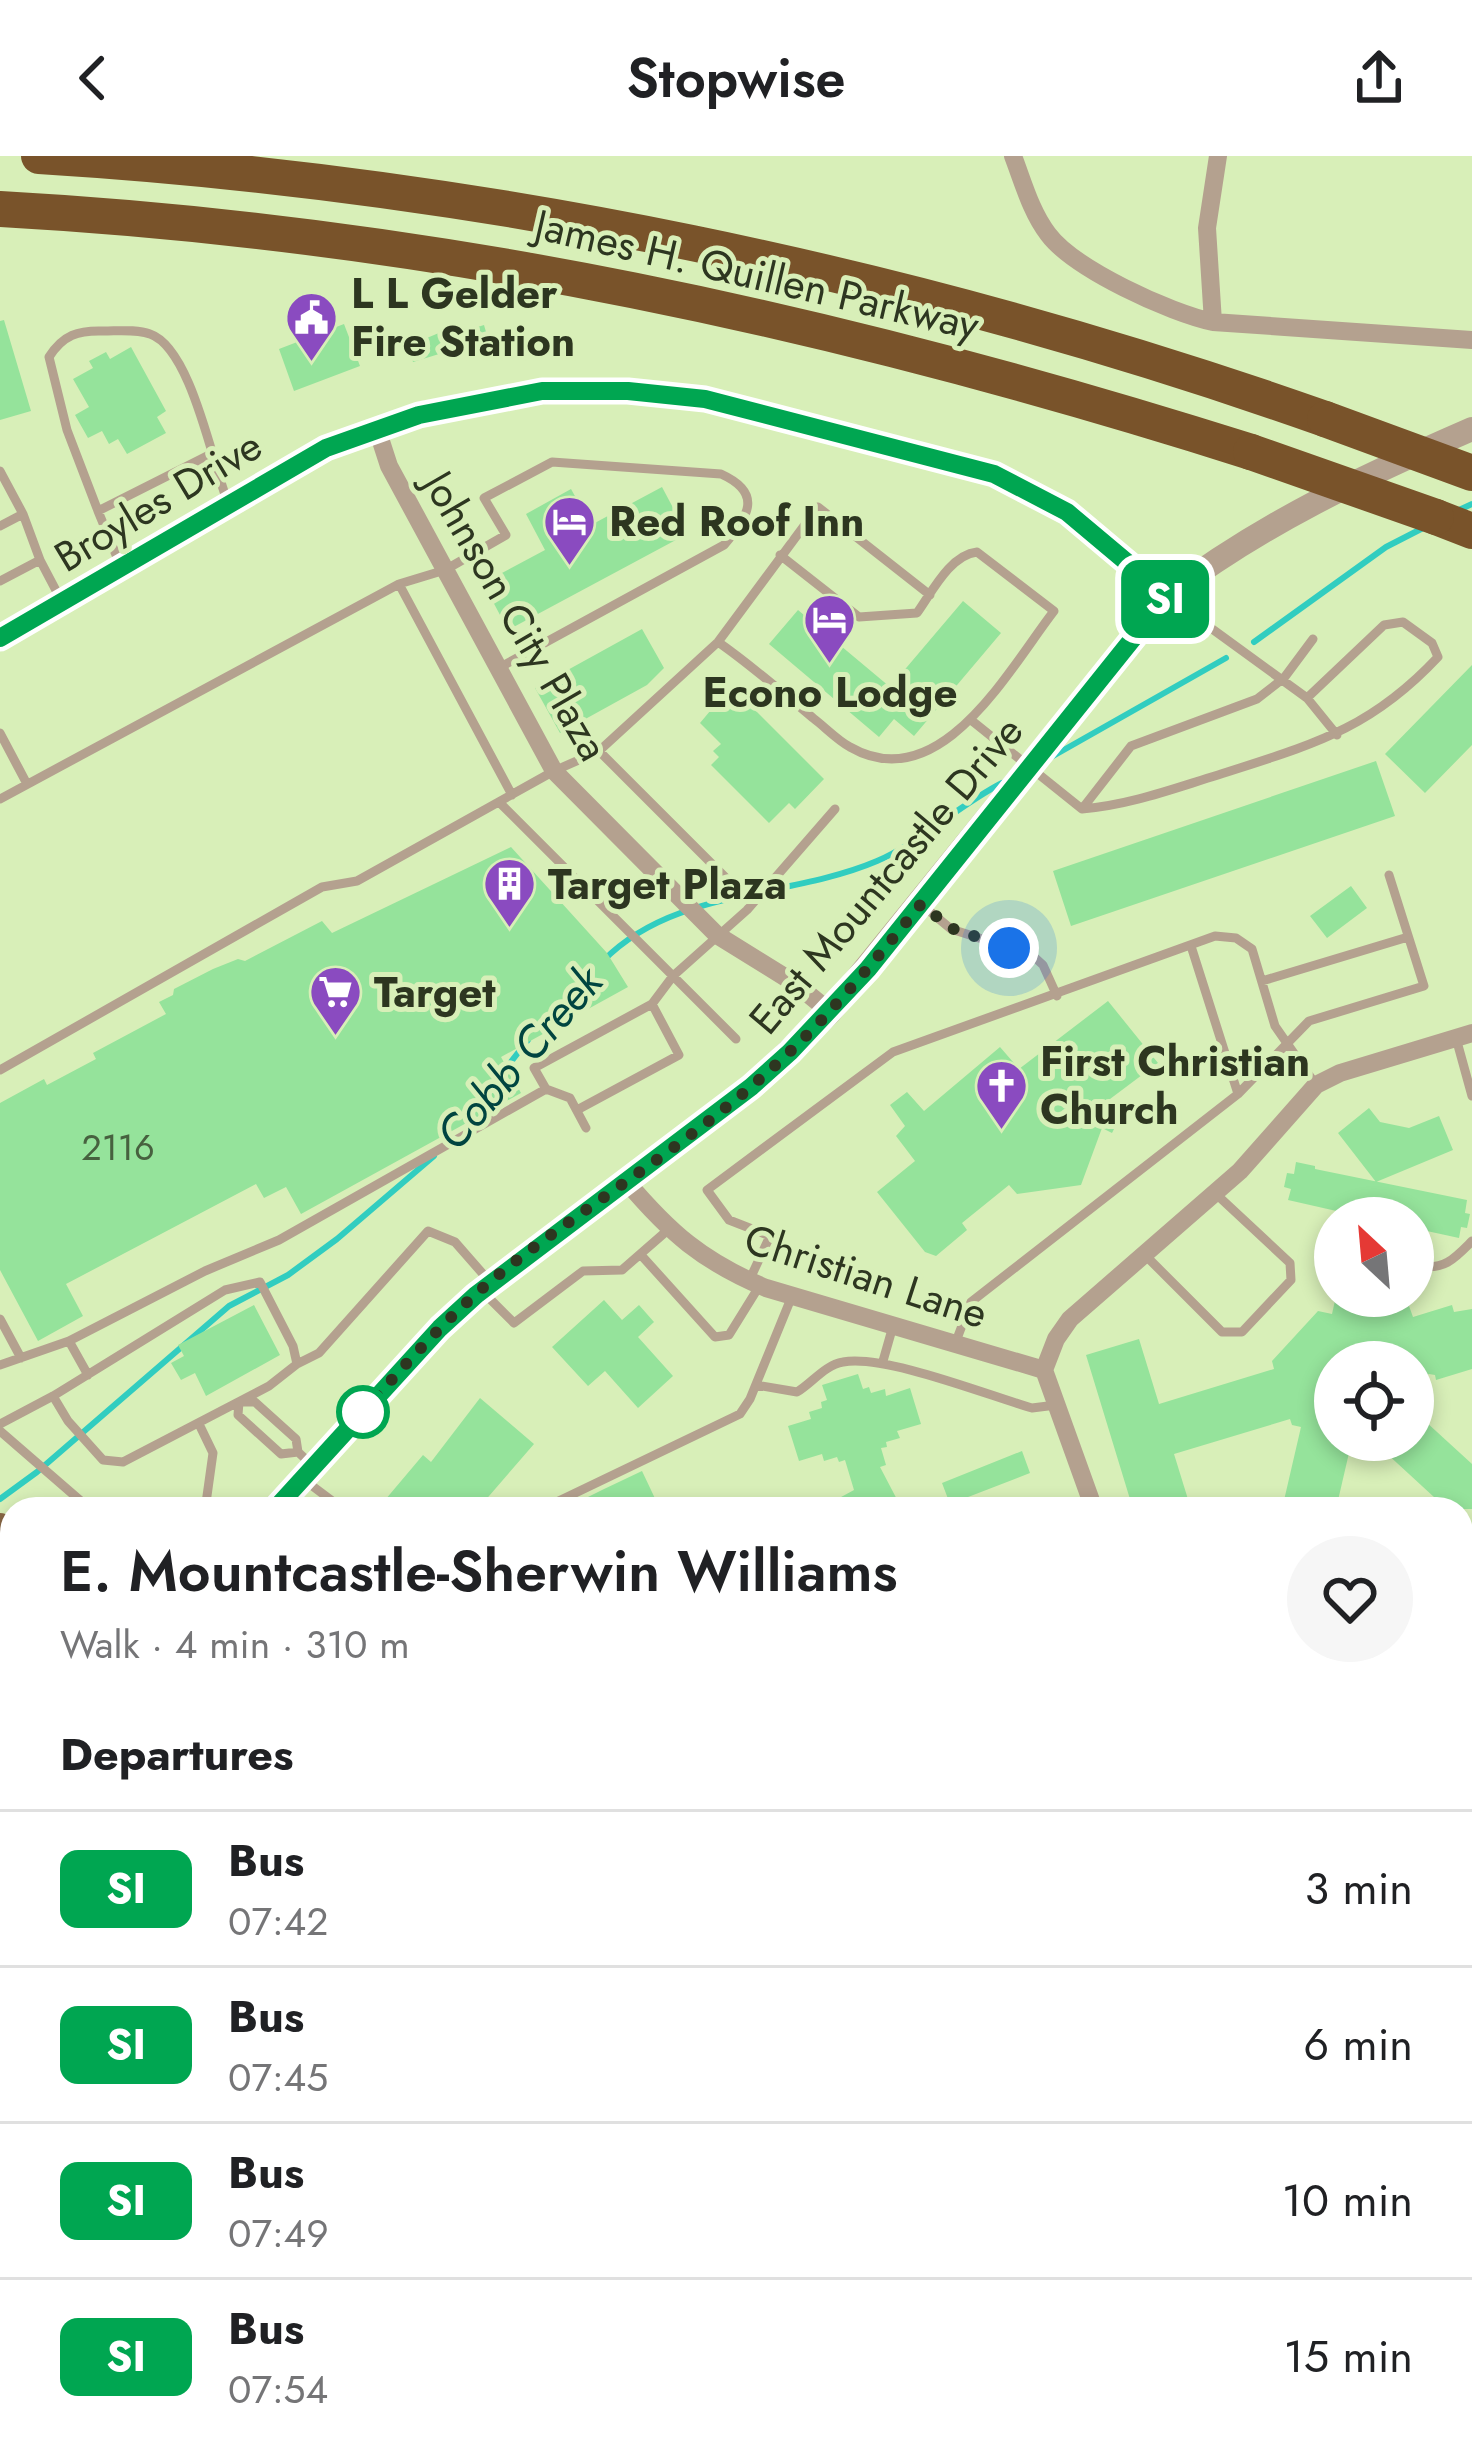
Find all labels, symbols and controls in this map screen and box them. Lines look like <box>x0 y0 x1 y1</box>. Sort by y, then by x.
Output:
text: Stopwise <box>626 39 846 117</box>
icon: back <box>60 45 126 111</box>
icon: share <box>1346 45 1412 111</box>
street label: James H. Quillen Parkway <box>524 193 985 356</box>
place label: L L Gelder Fire Station <box>351 263 575 372</box>
public building icon: L L Gelder Fire Station <box>284 289 340 363</box>
street label: Broyles Drive <box>43 415 273 587</box>
street label: Johnson City Plaza <box>406 456 624 772</box>
place label: Red Roof Inn <box>609 491 864 552</box>
hotel icon: Red Roof Inn <box>542 493 598 567</box>
line badge: SI <box>1111 560 1219 638</box>
text: SI <box>1145 568 1185 629</box>
hotel icon: Econo Lodge <box>802 592 858 666</box>
place label: Econo Lodge <box>703 662 957 723</box>
street label: East Mountcastle Drive <box>735 703 1037 1047</box>
place label: Target Plaza <box>548 854 787 915</box>
building icon: Target Plaza <box>481 856 537 930</box>
your location <box>979 918 1039 978</box>
water label: Cobb Creek <box>420 950 619 1164</box>
place label: Target <box>374 962 496 1023</box>
supermarket icon: Target <box>307 964 363 1038</box>
place label: First Christian Church <box>1040 1031 1310 1140</box>
church icon: First Christian Church <box>973 1057 1029 1131</box>
house number: 2116 <box>81 1121 155 1173</box>
north arrow <box>1314 1197 1434 1317</box>
map controls <box>1314 1197 1434 1461</box>
street label: Christian Lane <box>737 1208 995 1344</box>
button: locate <box>1314 1341 1434 1461</box>
unlabelled marker <box>338 1387 388 1437</box>
text: E. Mountcastle-Sherwin Williams <box>60 1530 898 1612</box>
button: heart <box>1287 1536 1413 1662</box>
text: Walk · 4 min · 310 m <box>60 1616 410 1673</box>
text: Departures <box>60 1722 294 1787</box>
text: Bus <box>228 1828 304 1893</box>
text: 3 min <box>1305 1856 1413 1921</box>
text: SI <box>106 1858 146 1919</box>
text: 07:42 <box>228 1893 329 1950</box>
text: Bus <box>228 1984 304 2049</box>
text: 6 min <box>1303 2012 1413 2077</box>
text: SI <box>106 2014 146 2075</box>
text: 07:45 <box>228 2049 328 2106</box>
text: Bus <box>228 2140 304 2205</box>
text: 10 min <box>1282 2168 1413 2233</box>
text: SI <box>106 2170 146 2231</box>
text: 07:49 <box>228 2205 329 2262</box>
text: Bus <box>228 2296 304 2361</box>
text: 15 min <box>1283 2324 1413 2389</box>
text: SI <box>106 2326 146 2387</box>
text: 07:54 <box>228 2361 328 2418</box>

